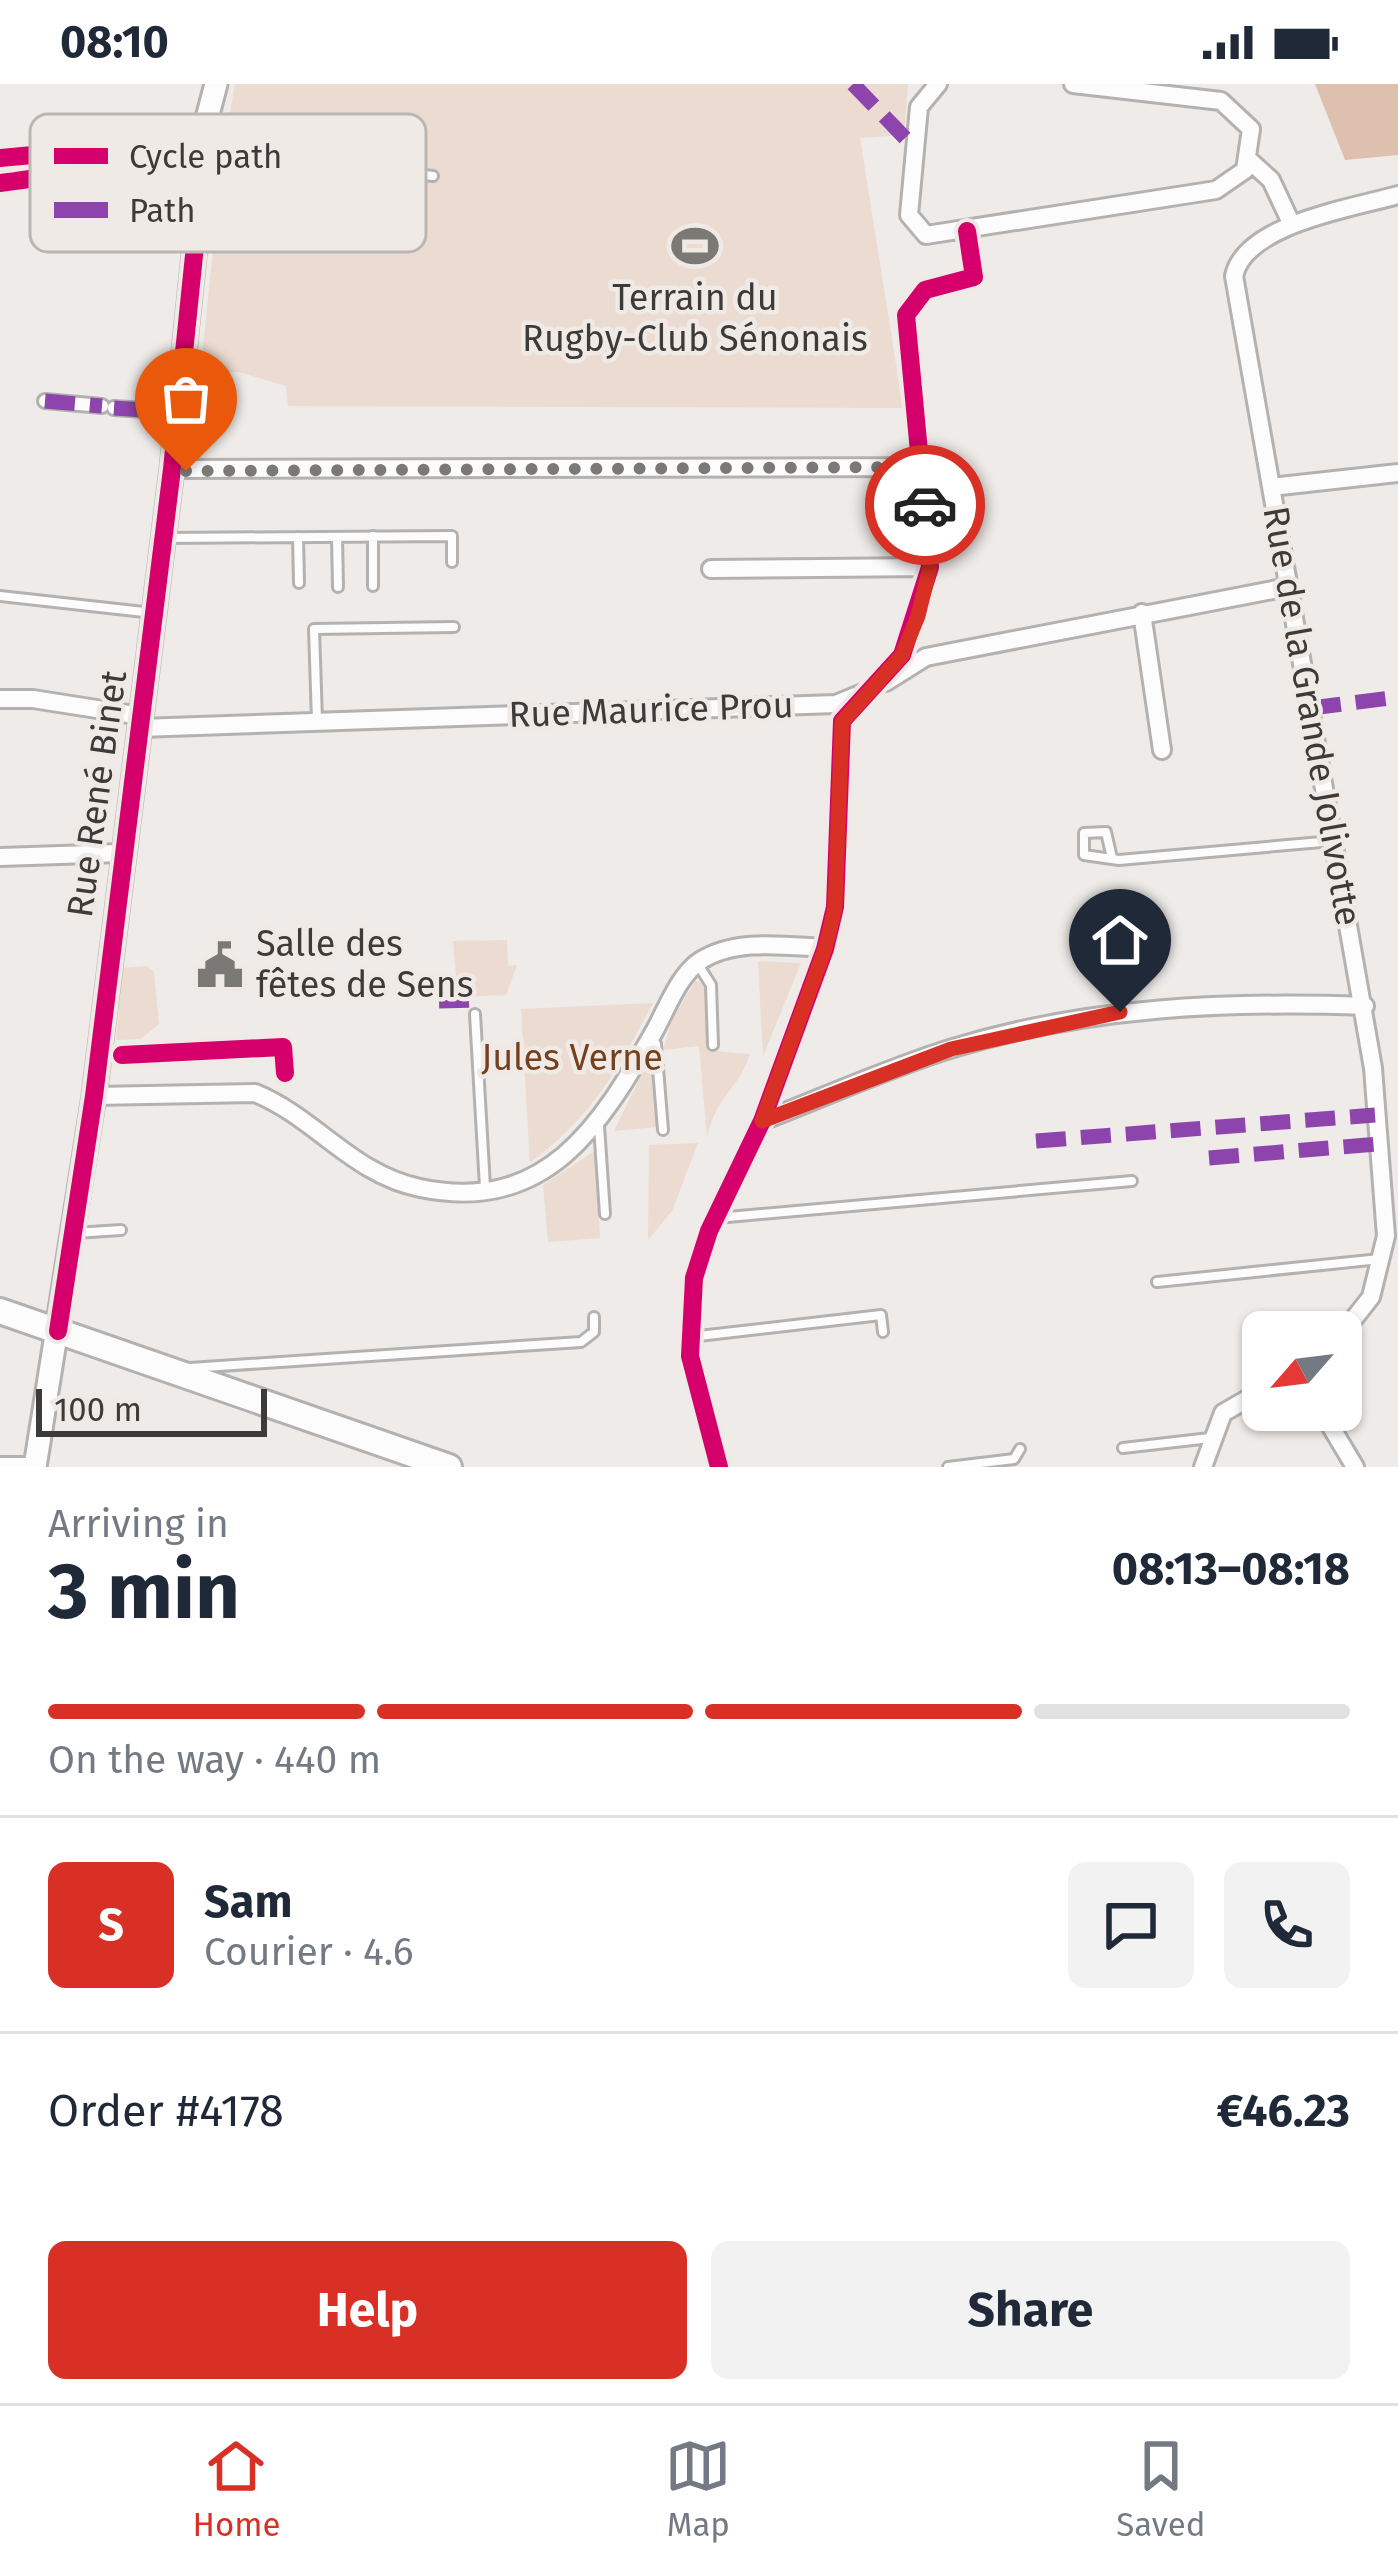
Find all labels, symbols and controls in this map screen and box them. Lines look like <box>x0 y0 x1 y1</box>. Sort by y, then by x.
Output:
text: 08:10 <box>60 15 169 69</box>
legend <box>30 114 426 252</box>
text: Cycle path <box>129 137 282 177</box>
text: Path <box>129 191 196 231</box>
sports icon: Terrain du Rugby-Club Sénonais <box>670 221 720 271</box>
place label: Terrain du Rugby-Club Sénonais <box>522 276 868 361</box>
pin <box>135 348 237 471</box>
icon: bag <box>153 366 219 432</box>
courier <box>865 445 985 565</box>
icon: car <box>892 472 958 538</box>
street label: Rue de la Grande Jolivotte <box>1253 503 1371 929</box>
street label: Rue René Binet <box>58 668 136 920</box>
street label: Rue Maurice Prou <box>508 683 794 737</box>
pin <box>1069 889 1171 1012</box>
icon: home <box>1087 907 1153 973</box>
place label: Salle des fêtes de Sens <box>256 922 474 1007</box>
public building icon: Salle des fêtes de Sens <box>195 940 245 990</box>
park label: Jules Verne <box>481 1036 663 1080</box>
north arrow <box>1242 1311 1362 1431</box>
map controls <box>1242 1311 1362 1431</box>
scale bar <box>36 1383 267 1436</box>
text: 100 m <box>54 1390 142 1430</box>
text: Arriving in <box>48 1501 229 1547</box>
text: 08:13–08:18 <box>1112 1542 1350 1596</box>
text: 3 min <box>48 1545 240 1639</box>
text: On the way · 440 m <box>48 1737 381 1783</box>
button: chat <box>1068 1862 1194 1988</box>
button: phone <box>1224 1862 1350 1988</box>
text: Sam <box>204 1875 292 1929</box>
text: S <box>98 1898 124 1952</box>
text: Courier · 4.6 <box>204 1929 413 1975</box>
text: Order #4178 <box>48 2084 284 2138</box>
text: €46.23 <box>1217 2084 1350 2138</box>
button: Help <box>48 2241 687 2379</box>
button: Share <box>711 2241 1350 2379</box>
tab: Home <box>192 2433 280 2545</box>
tab: Map <box>665 2433 731 2545</box>
tab: Saved <box>1116 2433 1206 2545</box>

